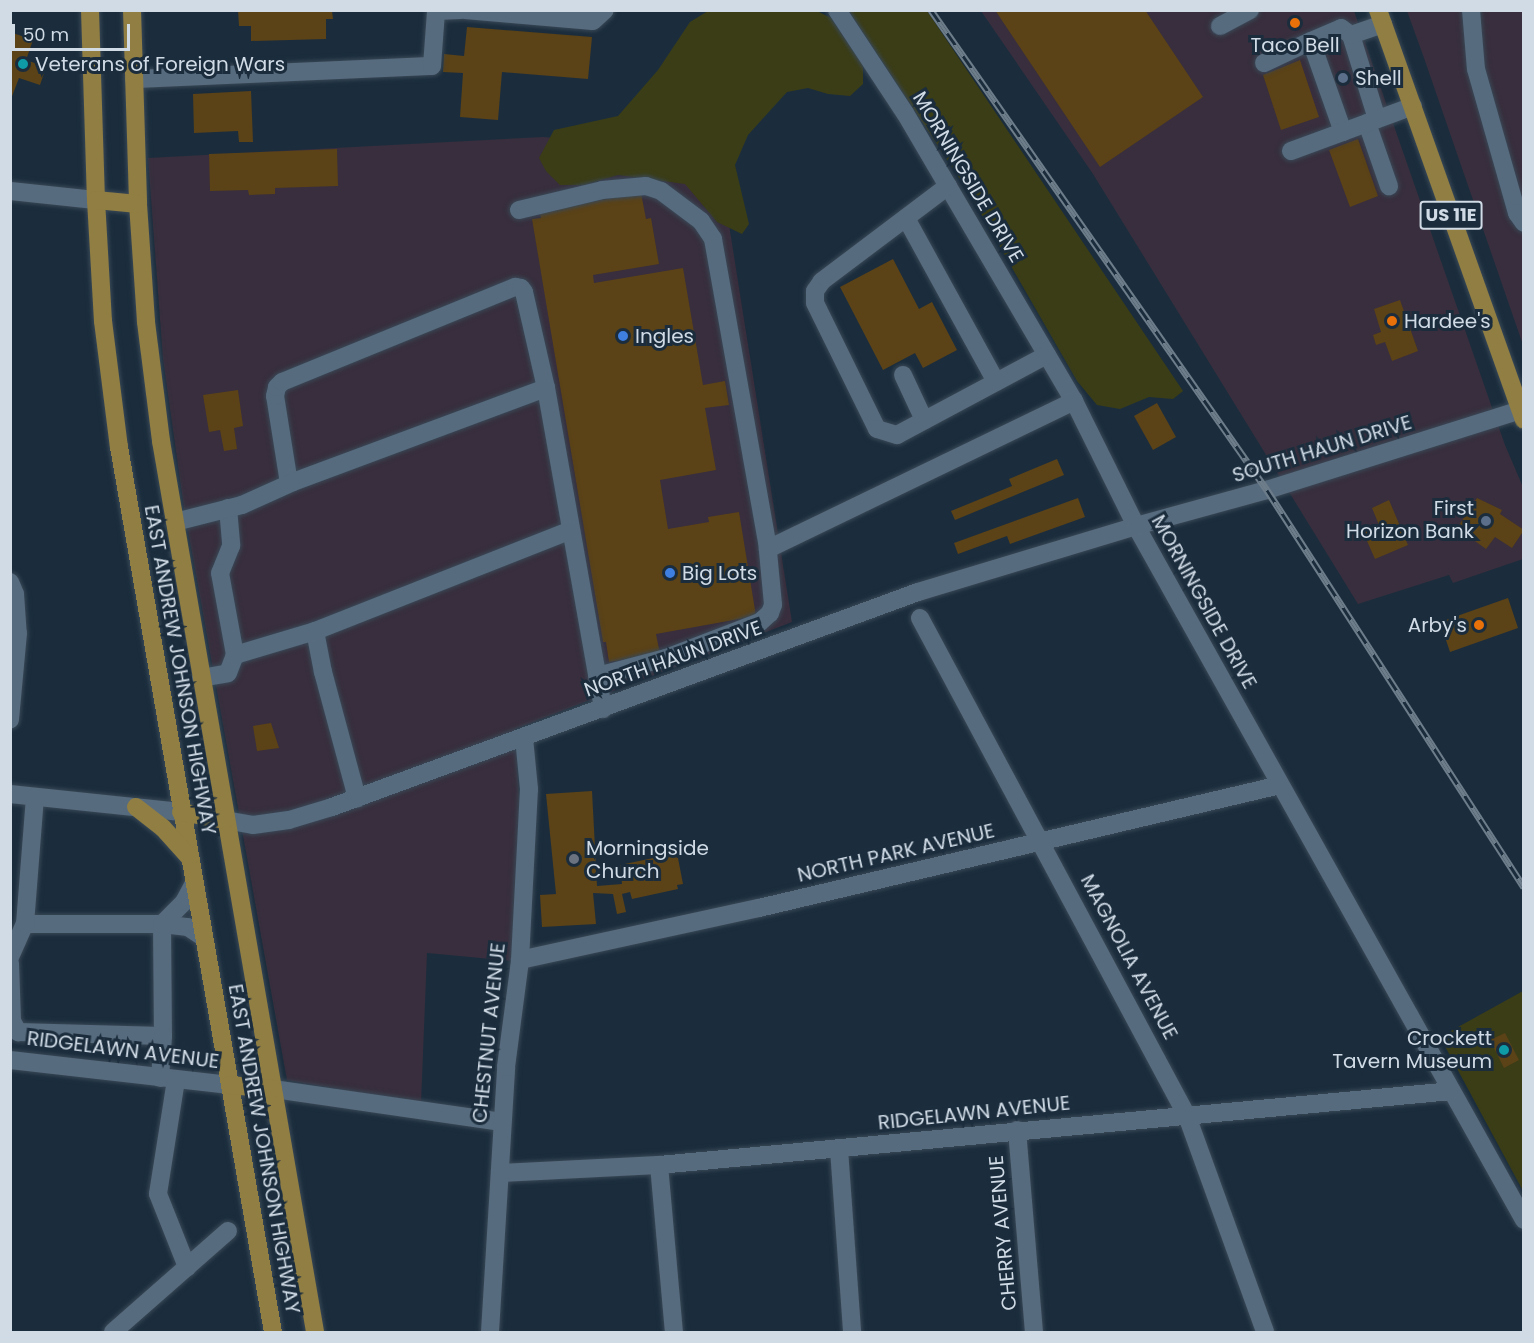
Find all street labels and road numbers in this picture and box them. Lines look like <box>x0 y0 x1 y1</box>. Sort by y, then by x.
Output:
street label: MORNINGSIDE DRIVE <box>907 87 1029 267</box>
road number: US 11E <box>1420 200 1482 230</box>
street label: SOUTH HAUN DRIVE <box>1229 410 1415 488</box>
street label: EAST ANDREW JOHNSON HIGHWAY <box>139 503 221 837</box>
street label: MORNINGSIDE DRIVE <box>1146 511 1262 693</box>
street label: NORTH HAUN DRIVE <box>581 616 765 702</box>
street label: NORTH PARK AVENUE <box>795 819 997 887</box>
street label: MAGNOLIA AVENUE <box>1075 870 1183 1044</box>
street label: CHESTNUT AVENUE <box>468 942 510 1124</box>
street label: EAST ANDREW JOHNSON HIGHWAY <box>223 982 305 1316</box>
street label: RIDGELAWN AVENUE <box>26 1026 220 1074</box>
street label: RIDGELAWN AVENUE <box>877 1091 1071 1135</box>
street label: CHERRY AVENUE <box>984 1154 1022 1312</box>

